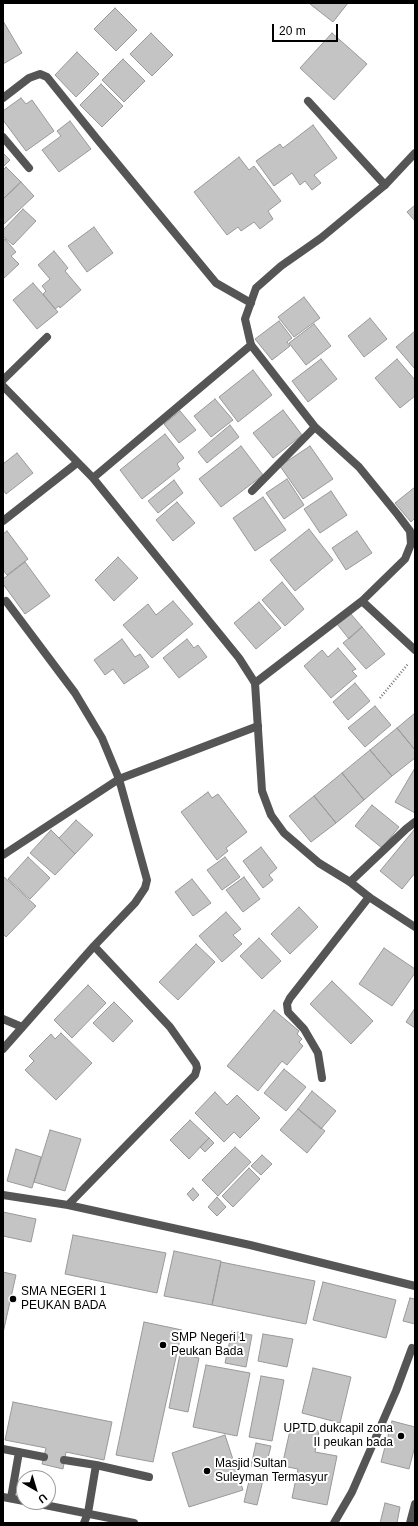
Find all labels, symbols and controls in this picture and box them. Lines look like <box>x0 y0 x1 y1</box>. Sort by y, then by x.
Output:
scale bar <box>274 16 340 42</box>
text: 20 m <box>279 24 306 38</box>
place label: SMA NEGERI 1 PEUKAN BADA <box>21 1285 106 1313</box>
marker: SMA NEGERI 1 PEUKAN BADA <box>8 1294 18 1304</box>
place label: SMP Negeri 1 Peukan Bada <box>171 1331 246 1359</box>
marker: SMP Negeri 1 Peukan Bada <box>158 1340 168 1350</box>
place label: UPTD dukcapil zona II peukan bada <box>284 1422 393 1450</box>
marker: UPTD dukcapil zona II peukan bada <box>396 1431 406 1441</box>
place label: Masjid Sultan Suleyman Termasyur <box>215 1457 328 1485</box>
marker: Masjid Sultan Suleyman Termasyur <box>202 1466 212 1476</box>
north arrow <box>16 1470 56 1510</box>
text: U <box>36 1491 50 1506</box>

